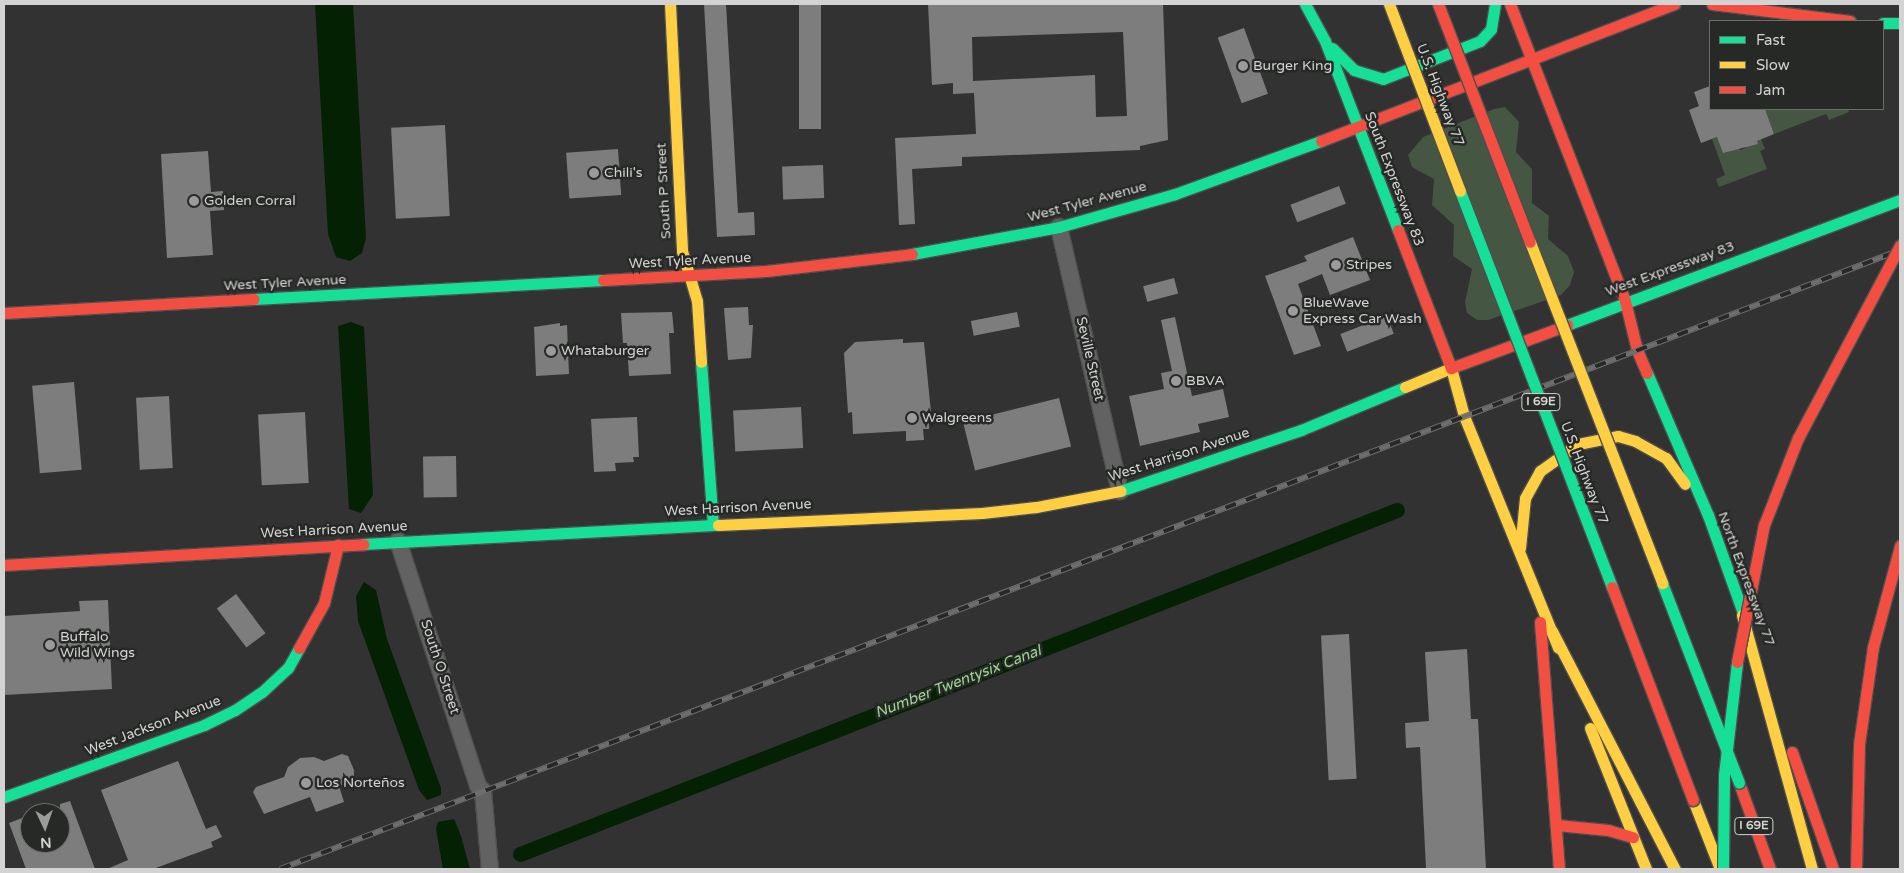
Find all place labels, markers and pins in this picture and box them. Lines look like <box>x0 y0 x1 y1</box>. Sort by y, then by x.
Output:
place label: Burger King <box>1253 58 1332 74</box>
marker: Burger King <box>1237 60 1249 72</box>
place label: Chili's <box>604 165 643 181</box>
marker: Chili's <box>588 167 600 179</box>
place label: Golden Corral <box>204 193 296 209</box>
marker: Golden Corral <box>188 195 200 207</box>
place label: Stripes <box>1346 257 1392 273</box>
marker: Stripes <box>1330 259 1342 271</box>
place label: BlueWave Express Car Wash <box>1303 295 1422 328</box>
marker: BlueWave Express Car Wash <box>1287 305 1299 317</box>
place label: Whataburger <box>561 343 649 359</box>
marker: Whataburger <box>545 345 557 357</box>
place label: BBVA <box>1186 373 1225 389</box>
marker: BBVA <box>1170 375 1182 387</box>
place label: Walgreens <box>922 410 992 426</box>
marker: Walgreens <box>906 412 918 424</box>
place label: Buffalo Wild Wings <box>60 629 135 662</box>
marker: Buffalo Wild Wings <box>44 639 56 651</box>
place label: Los Norteños <box>316 775 405 791</box>
marker: Los Norteños <box>300 777 312 789</box>

